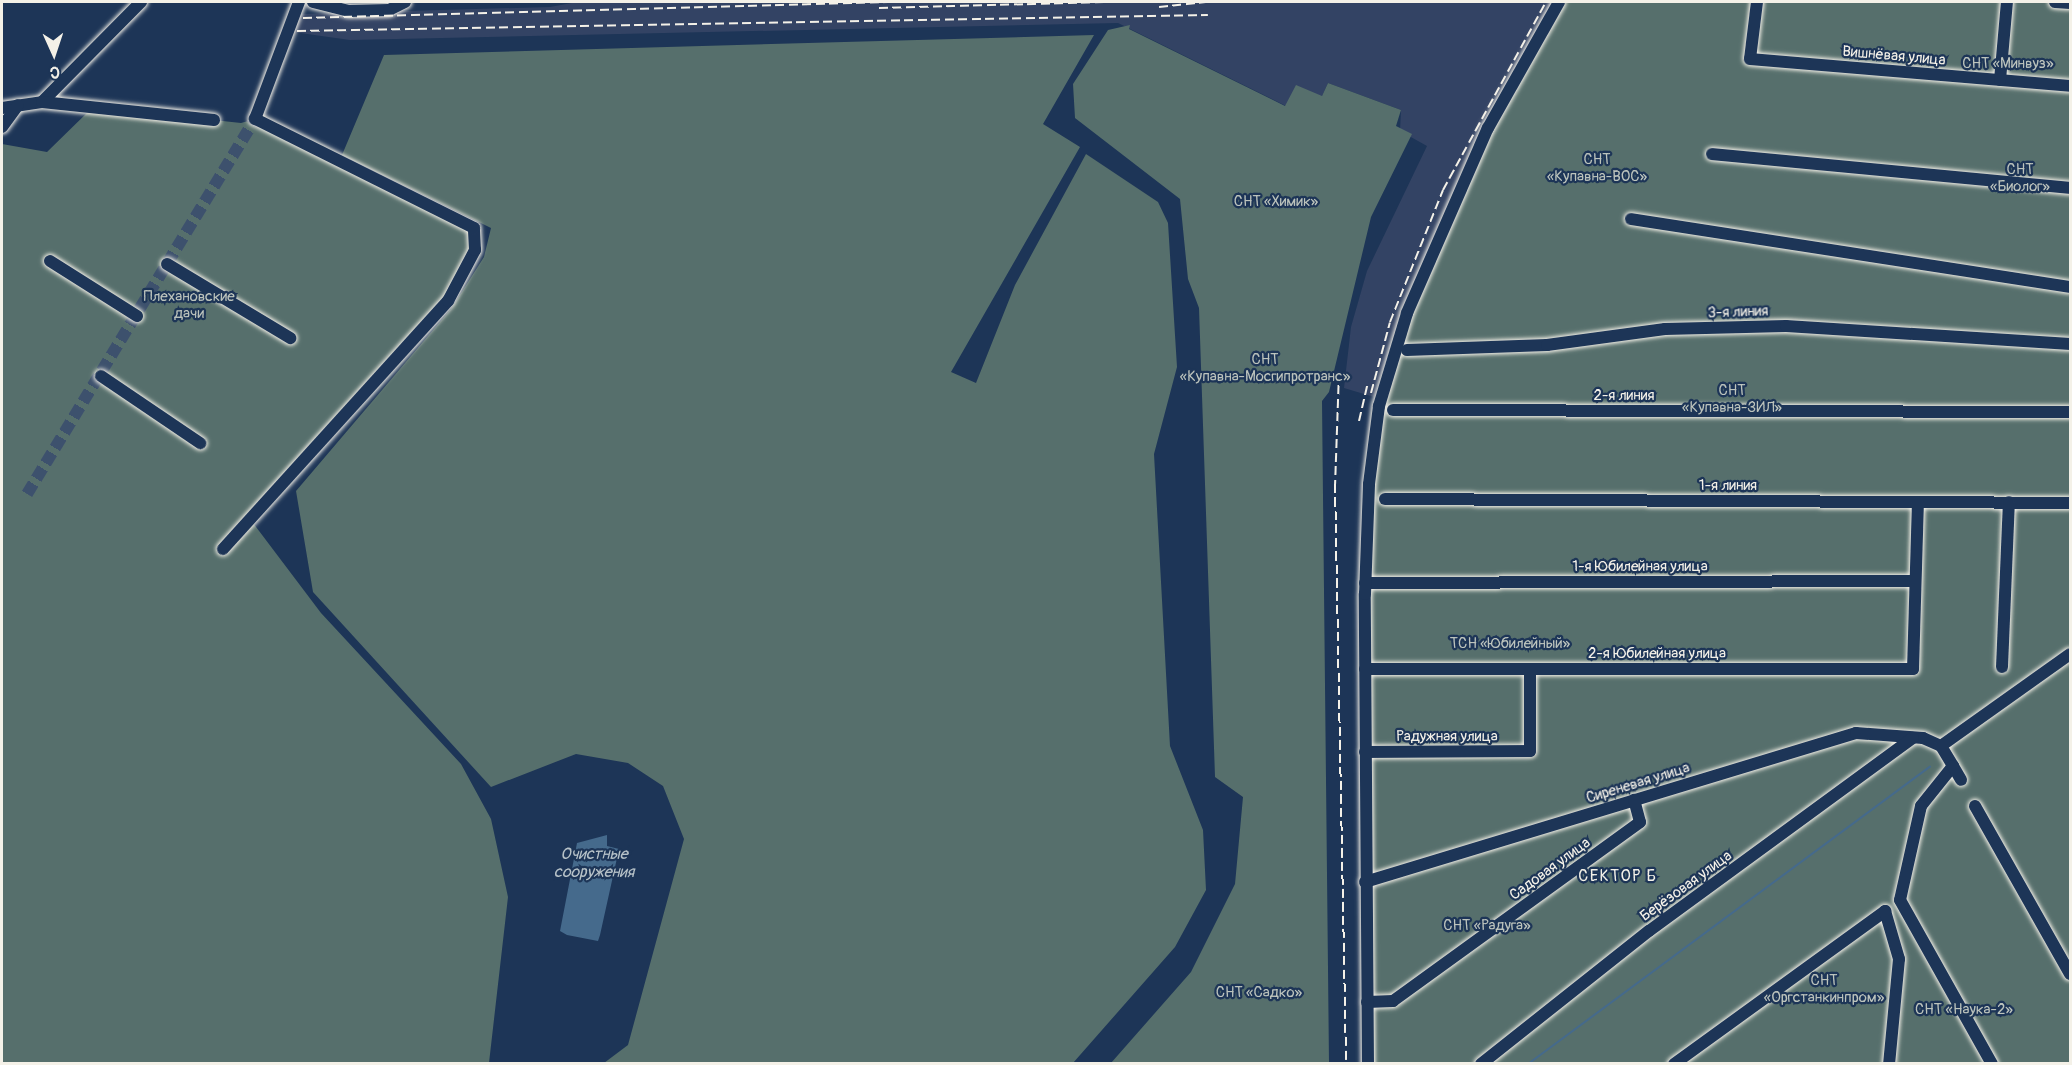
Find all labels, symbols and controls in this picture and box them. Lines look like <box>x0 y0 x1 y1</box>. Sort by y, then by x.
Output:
north arrow <box>24 24 84 84</box>
street label: Вишнёвая улица <box>1842 43 1946 69</box>
park label: СНТ «Минвуз» <box>1962 55 2054 73</box>
text: С <box>49 62 60 82</box>
park label: СНТ «Купавна-ВОС» <box>1547 150 1647 185</box>
park label: СНТ «Биолог» <box>1990 160 2050 195</box>
park label: СНТ «Химик» <box>1234 193 1318 211</box>
park label: Плехановские дачи <box>143 287 235 322</box>
street label: 3-я линия <box>1707 302 1769 322</box>
park label: СНТ «Купавна-Мосгипротранс» <box>1180 350 1350 385</box>
park label: СНТ «Купавна-ЗИЛ» <box>1682 381 1782 416</box>
street label: 2-я линия <box>1594 387 1654 405</box>
street label: 1-я линия <box>1699 477 1757 495</box>
street label: 1-я Юбилейная улица <box>1572 558 1708 576</box>
park label: ТСН «Юбилейный» <box>1450 635 1570 653</box>
street label: 2-я Юбилейная улица <box>1588 645 1726 663</box>
street label: Радужная улица <box>1396 728 1498 746</box>
street label: Сиреневая улица <box>1584 759 1692 807</box>
street label: Садовая улица <box>1506 834 1594 904</box>
water label: Очистные сооружения <box>554 844 634 882</box>
street label: Берёзовая улица <box>1637 847 1735 925</box>
district label: СЕКТОР Б <box>1578 866 1658 886</box>
park label: СНТ «Радуга» <box>1443 917 1531 935</box>
park label: СНТ «Оргстанкинпром» <box>1764 971 1884 1006</box>
park label: СНТ «Садко» <box>1216 984 1302 1002</box>
park label: СНТ «Наука-2» <box>1915 1001 2013 1019</box>

